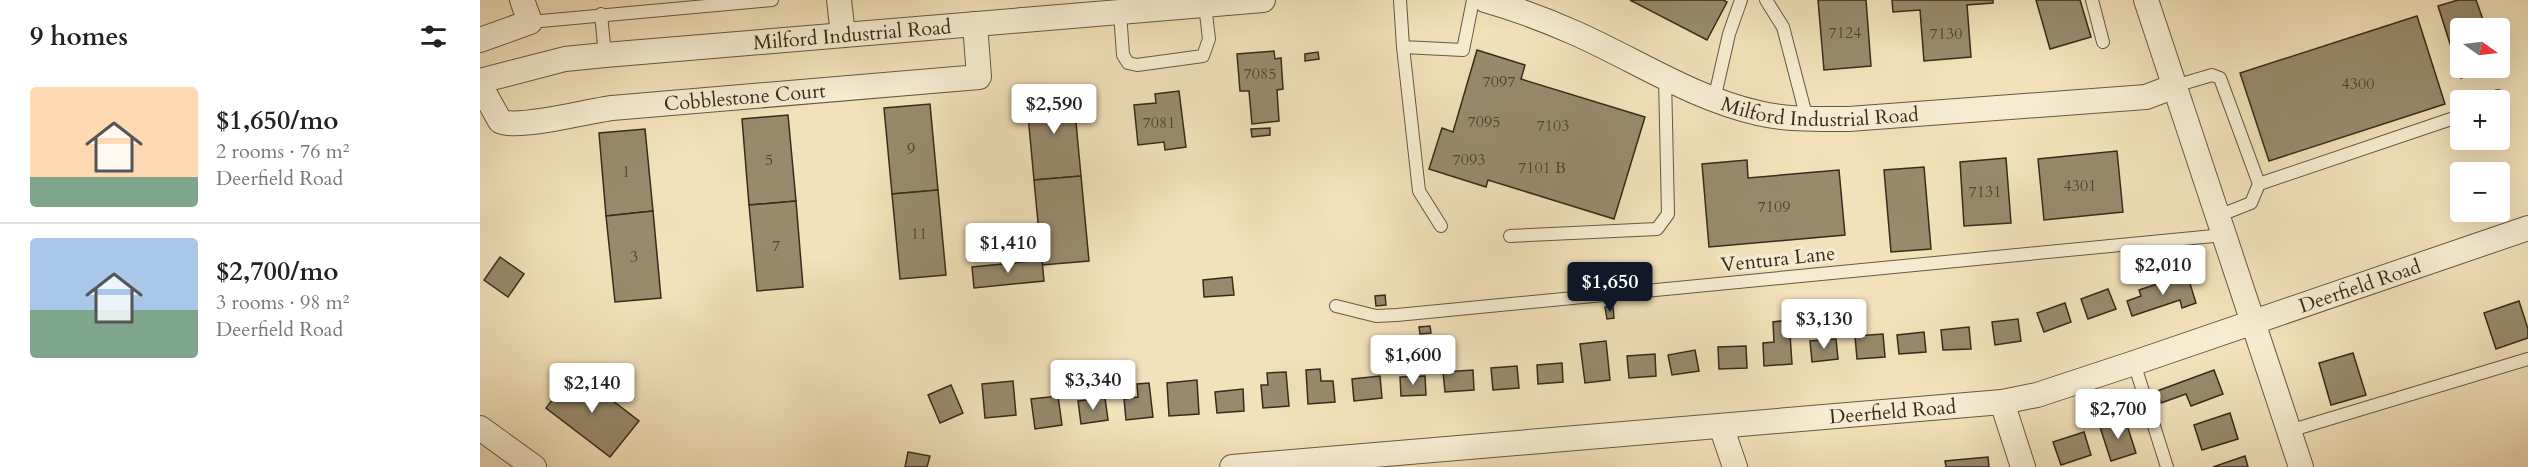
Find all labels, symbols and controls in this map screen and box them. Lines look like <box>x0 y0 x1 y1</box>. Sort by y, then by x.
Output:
street label: Milford Industrial Road <box>752 13 953 56</box>
north arrow <box>2450 18 2510 78</box>
map controls <box>2450 18 2510 222</box>
text: 9 homes <box>30 19 128 54</box>
icon: filters <box>417 20 450 53</box>
house number: 7124 <box>1829 22 1861 44</box>
house number: 7130 <box>1930 23 1962 45</box>
house number: 7085 <box>1244 63 1276 85</box>
house number: 7097 <box>1483 71 1515 93</box>
house number: 4300 <box>2342 73 2374 95</box>
street label: Cobblestone Court <box>663 76 827 117</box>
pin: $2,590 <box>1005 84 1103 135</box>
text: $2,590 <box>1025 90 1083 117</box>
street label: Milford Industrial Road <box>1718 90 1920 133</box>
button: + <box>2450 90 2510 150</box>
text: $1,650/mo <box>216 103 339 138</box>
icon: home <box>78 111 150 183</box>
house number: 7095 <box>1468 111 1500 133</box>
house number: 7081 <box>1143 112 1175 134</box>
house number: 7103 <box>1537 115 1569 137</box>
text: 2 rooms · 76 m² <box>216 138 349 165</box>
house number: 9 <box>907 138 915 160</box>
house number: 5 <box>765 149 773 171</box>
house number: 7093 <box>1453 149 1485 171</box>
house number: 7101 B <box>1518 157 1566 179</box>
house number: 1 <box>622 161 630 183</box>
button: − <box>2450 162 2510 222</box>
text: Deerfield Road <box>216 165 343 192</box>
house number: 4301 <box>2064 175 2096 197</box>
house number: 7131 <box>1969 181 2001 203</box>
house number: 7109 <box>1758 196 1790 218</box>
house number: 11 <box>911 223 927 245</box>
pin: $1,410 <box>959 223 1057 274</box>
text: $1,410 <box>979 229 1037 256</box>
house number: 7 <box>772 235 780 257</box>
street label: Ventura Lane <box>1719 240 1837 278</box>
pin: $2,010 <box>2114 245 2212 296</box>
house number: 3 <box>630 246 638 268</box>
text: $2,010 <box>2134 251 2192 278</box>
street label: Deerfield Road <box>2295 252 2424 319</box>
text: $2,700/mo <box>216 254 339 289</box>
icon: home <box>78 262 150 334</box>
pin: $1,650 <box>1561 262 1659 313</box>
text: $1,650 <box>1581 268 1639 295</box>
text: 3 rooms · 98 m² <box>216 289 349 316</box>
pin: $3,130 <box>1775 299 1873 350</box>
text: $3,130 <box>1795 305 1853 332</box>
text: Deerfield Road <box>216 316 343 343</box>
pin: $1,600 <box>1364 335 1462 386</box>
text: $1,600 <box>1384 341 1442 368</box>
pin: $3,340 <box>1044 360 1142 411</box>
pin: $2,140 <box>543 363 641 414</box>
text: $3,340 <box>1064 366 1122 393</box>
text: $2,140 <box>563 369 621 396</box>
pin: $2,700 <box>2069 389 2167 440</box>
street label: Deerfield Road <box>1828 392 1958 430</box>
text: $2,700 <box>2089 395 2147 422</box>

